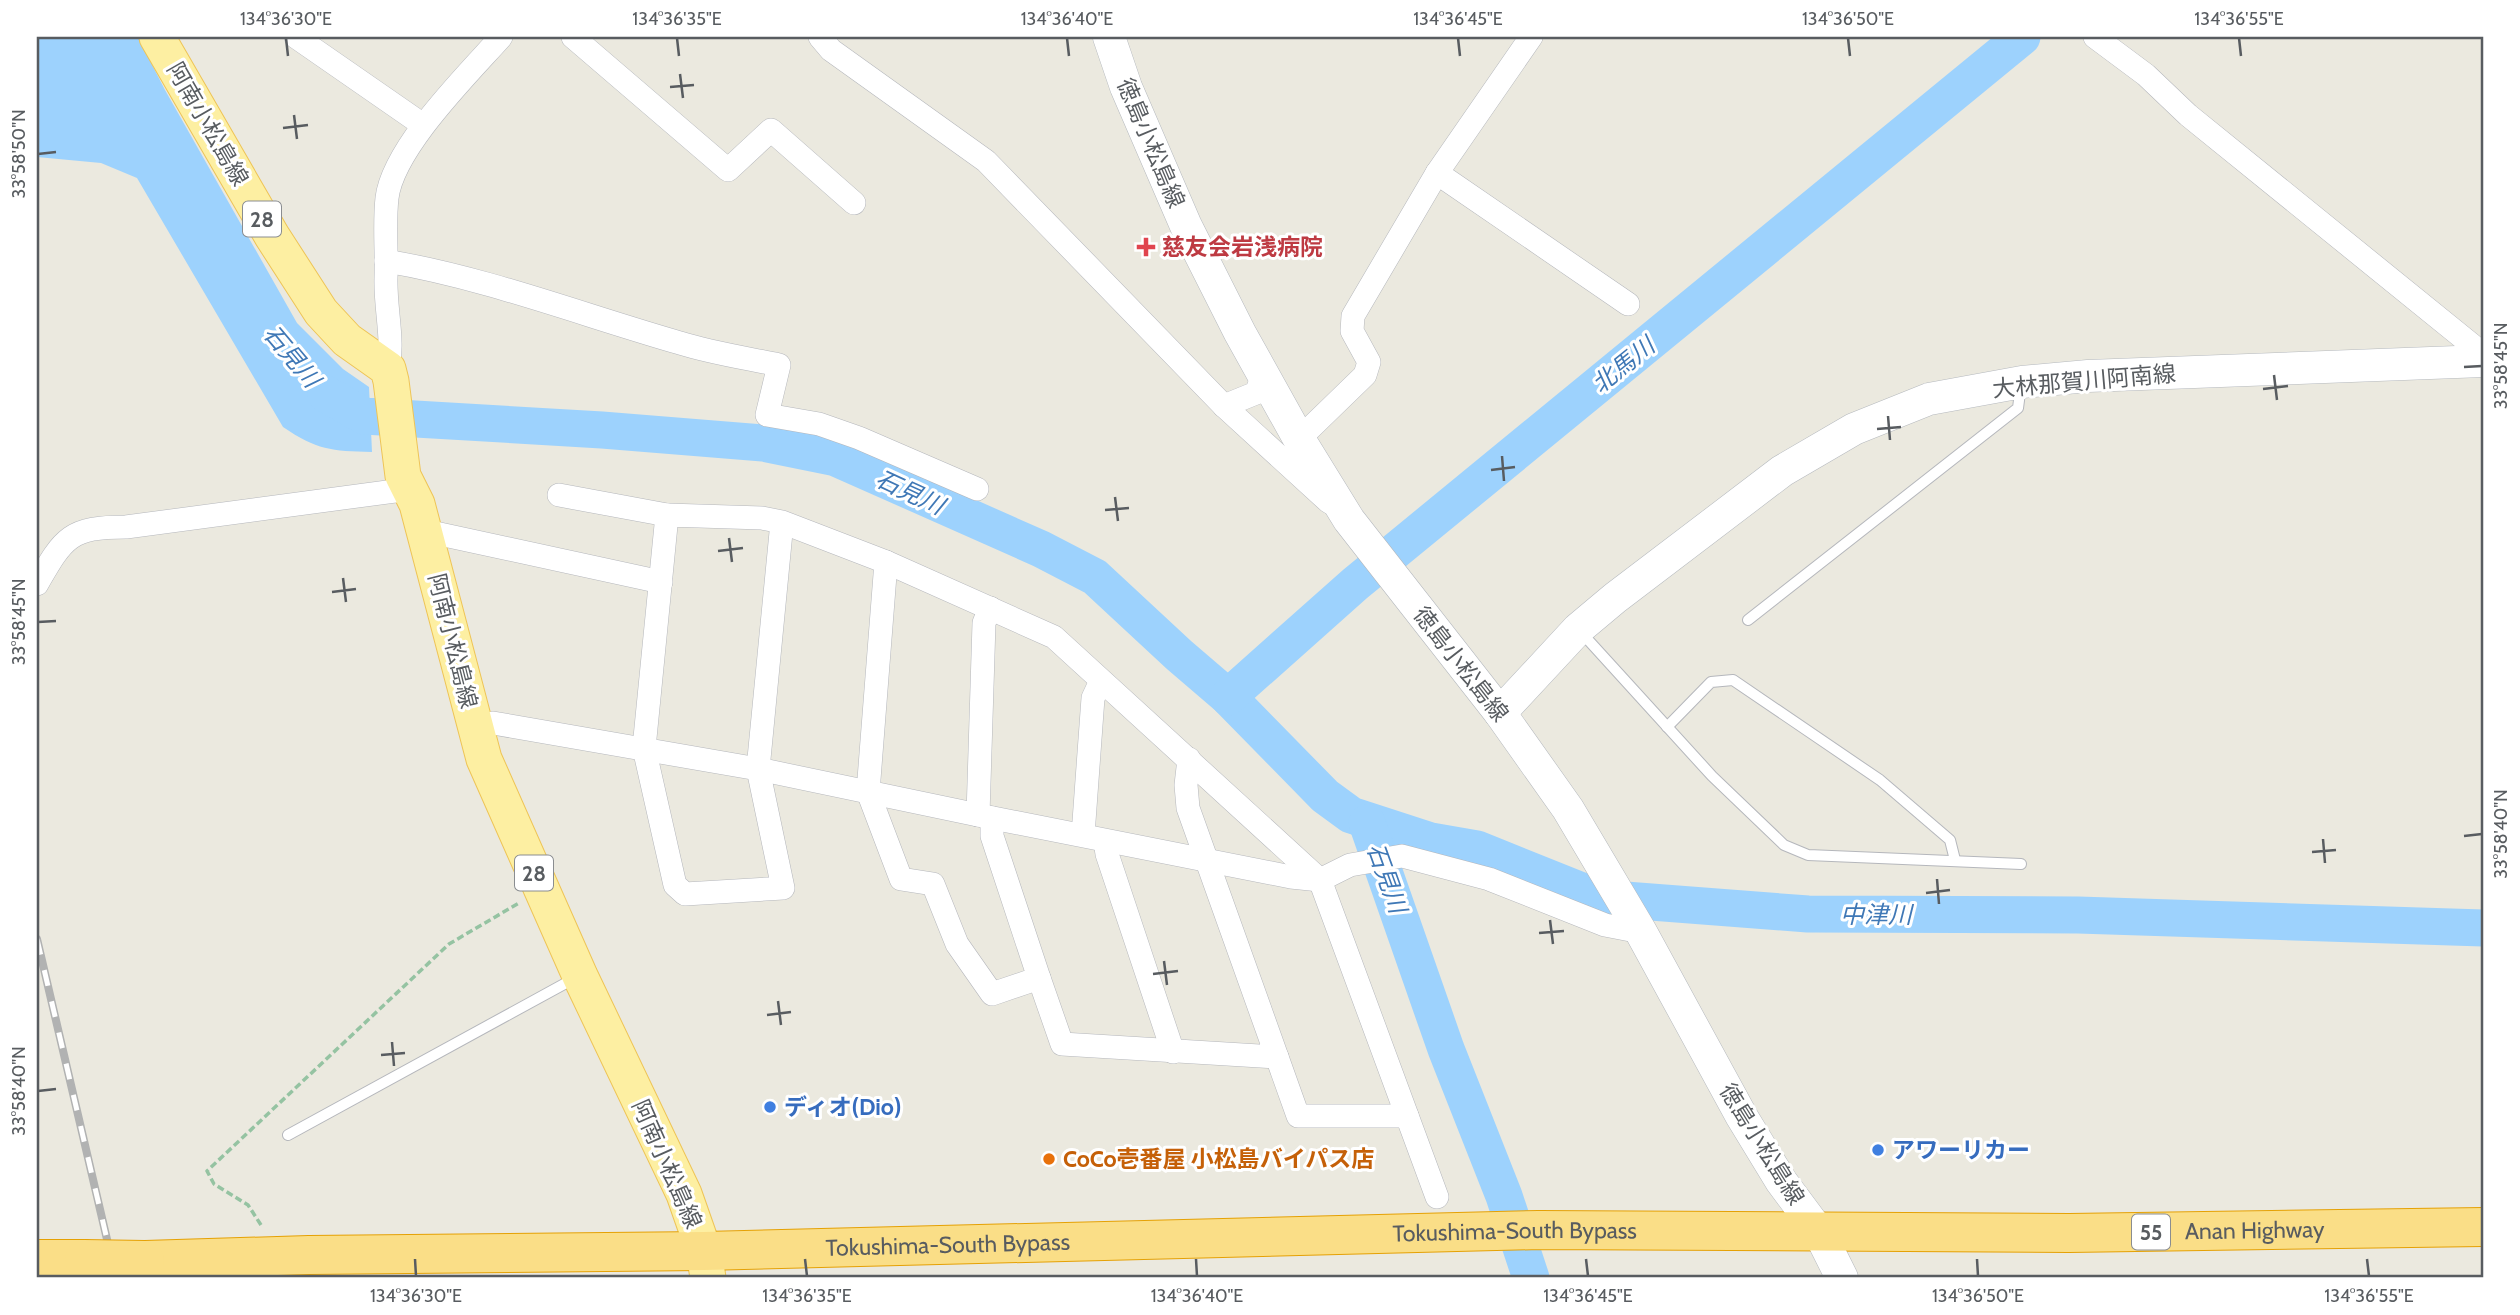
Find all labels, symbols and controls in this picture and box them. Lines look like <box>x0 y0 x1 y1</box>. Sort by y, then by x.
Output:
text: 134°36'30"E <box>240 8 332 30</box>
text: 134°36'35"E <box>632 8 722 30</box>
text: 134°36'40"E <box>1021 8 1113 30</box>
text: 134°36'45"E <box>1413 8 1503 30</box>
text: 134°36'50"E <box>1802 8 1894 30</box>
text: 134°36'55"E <box>2194 8 2284 30</box>
street label: 阿南小松島線 <box>161 57 255 191</box>
street label: 徳島小松島線 <box>1111 74 1191 212</box>
text: 33°58'50"N <box>8 109 30 199</box>
road number: 28 <box>243 202 281 236</box>
place label: 慈友会岩浅病院 <box>1162 233 1323 261</box>
marker: 慈友会岩浅病院 <box>1136 237 1156 257</box>
water label: 石見川 <box>258 319 328 395</box>
text: 33°58'45"N <box>2490 323 2512 409</box>
water label: 北馬川 <box>1586 329 1662 399</box>
street label: 大林那賀川阿南線 <box>1991 359 2177 403</box>
water label: 石見川 <box>871 464 951 522</box>
street label: 阿南小松島線 <box>423 571 483 711</box>
text: 33°58'45"N <box>8 579 30 665</box>
street label: 徳島小松島線 <box>1407 601 1515 727</box>
text: 33°58'40"N <box>2490 789 2512 879</box>
water label: 石見川 <box>1361 839 1414 920</box>
road number: 28 <box>515 856 553 890</box>
water label: 中津川 <box>1840 900 1915 929</box>
text: 33°58'40"N <box>8 1046 30 1136</box>
street label: 徳島小松島線 <box>1714 1078 1810 1210</box>
place label: ディオ(Dio) <box>784 1093 901 1121</box>
street label: 阿南小松島線 <box>626 1095 708 1233</box>
marker: ディオ(Dio) <box>762 1099 778 1115</box>
place label: アワーリカー <box>1892 1136 2030 1164</box>
marker: アワーリカー <box>1870 1142 1886 1158</box>
place label: CoCo壱番屋 小松島バイパス店 <box>1063 1145 1374 1173</box>
marker: CoCo壱番屋 小松島バイパス店 <box>1041 1151 1057 1167</box>
road number: 55 <box>2132 1214 2170 1250</box>
street label: Anan Highway <box>2185 1215 2325 1245</box>
street label: Tokushima-South Bypass <box>1392 1216 1637 1248</box>
street label: Tokushima-South Bypass <box>825 1228 1070 1262</box>
text: 134°36'30"E <box>370 1285 462 1307</box>
text: 134°36'35"E <box>762 1285 852 1307</box>
text: 134°36'40"E <box>1151 1285 1243 1307</box>
text: 134°36'45"E <box>1543 1285 1633 1307</box>
text: 134°36'50"E <box>1932 1285 2024 1307</box>
text: 134°36'55"E <box>2324 1285 2414 1307</box>

